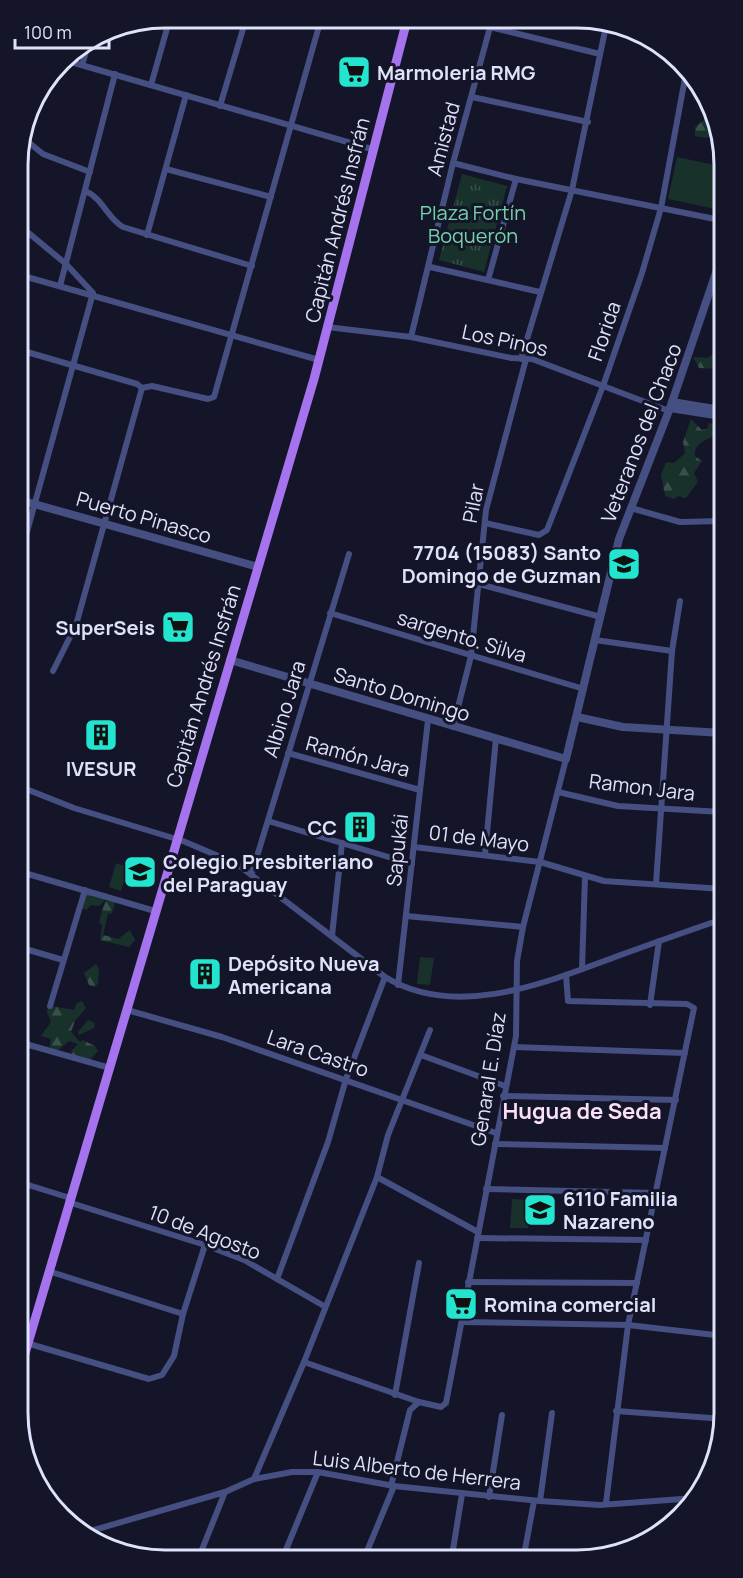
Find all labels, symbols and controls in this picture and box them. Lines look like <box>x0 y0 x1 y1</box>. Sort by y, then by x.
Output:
scale bar <box>15 12 110 50</box>
text: 100 m <box>24 20 72 44</box>
supermarket icon: Marmoleria RMG <box>336 54 372 90</box>
place label: Marmoleria RMG <box>377 59 536 86</box>
street label: Amistad <box>420 99 466 179</box>
street label: Capitán Andrés Insfrán <box>298 115 376 325</box>
park label: Plaza Fortín Boquerón <box>420 199 526 249</box>
street label: Florida <box>581 298 627 364</box>
street label: Los Pinos <box>460 318 550 362</box>
street label: Veteranos del Chaco <box>594 339 688 526</box>
street label: Pilar <box>456 481 490 525</box>
street label: Puerto Pinasco <box>73 485 215 549</box>
place label: 7704 (15083) Santo Domingo de Guzman <box>402 539 601 589</box>
school or university icon: 7704 (15083) Santo Domingo de Guzman <box>606 546 642 582</box>
street label: Capitán Andrés Insfrán <box>159 581 247 791</box>
street label: sargento. Silva <box>394 604 530 668</box>
supermarket icon: SuperSeis <box>160 609 196 645</box>
place label: SuperSeis <box>55 614 155 641</box>
street label: Albino Jara <box>257 657 311 761</box>
street label: Santo Domingo <box>331 660 474 728</box>
building icon: IVESUR <box>83 717 119 753</box>
street label: Ramón Jara <box>303 729 413 783</box>
place label: IVESUR <box>66 755 136 782</box>
street label: Ramon Jara <box>587 767 697 807</box>
building icon: CC <box>342 809 378 845</box>
street label: Sapukái <box>380 812 414 888</box>
place label: CC <box>307 814 337 841</box>
street label: 01 de Mayo <box>427 818 531 858</box>
place label: Colegio Presbiteriano del Paraguay <box>163 848 373 898</box>
school or university icon: Colegio Presbiteriano del Paraguay <box>122 854 158 890</box>
place label: Depósito Nueva Americana <box>228 950 380 1000</box>
building icon: Depósito Nueva Americana <box>187 956 223 992</box>
street label: Genaral E. Díaz <box>464 1010 512 1148</box>
street label: Lara Castro <box>263 1023 373 1083</box>
district label: Hugua de Seda <box>502 1096 662 1126</box>
place label: 6110 Familia Nazareno <box>563 1185 678 1235</box>
school or university icon: 6110 Familia Nazareno <box>522 1192 558 1228</box>
street label: 10 de Agosto <box>145 1198 265 1266</box>
supermarket icon: Romina comercial <box>443 1286 479 1322</box>
place label: Romina comercial <box>484 1291 656 1318</box>
street label: Luis Alberto de Herrera <box>311 1444 523 1496</box>

